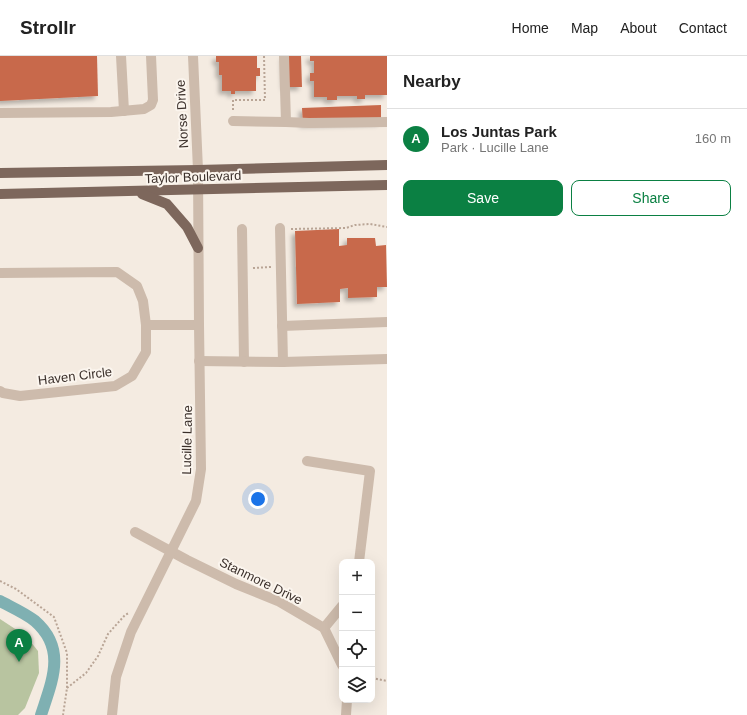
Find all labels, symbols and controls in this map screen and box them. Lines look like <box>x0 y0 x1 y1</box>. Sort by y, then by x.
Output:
text: Strollr <box>20 17 76 38</box>
text: Home <box>512 20 549 36</box>
text: Map <box>571 20 598 36</box>
text: About <box>620 20 657 36</box>
text: Contact <box>679 20 727 36</box>
text: Nearby <box>403 72 461 91</box>
street label: Norse Drive <box>173 79 191 149</box>
text: Los Juntas Park <box>441 123 557 140</box>
text: A <box>411 131 421 146</box>
text: 160 m <box>695 131 731 146</box>
text: Park · Lucille Lane <box>441 140 549 155</box>
street label: Taylor Boulevard <box>144 168 242 186</box>
button: Save <box>403 180 563 216</box>
button: Share <box>571 180 731 216</box>
street label: Haven Circle <box>37 364 113 388</box>
street label: Lucille Lane <box>179 405 195 475</box>
your location <box>248 489 268 509</box>
street label: Stanmore Drive <box>217 554 305 608</box>
map controls <box>339 559 375 703</box>
button: + <box>339 559 375 595</box>
button: − <box>339 595 375 631</box>
pin: A <box>6 629 32 662</box>
button: locate <box>339 631 375 667</box>
button: layers <box>339 667 375 703</box>

